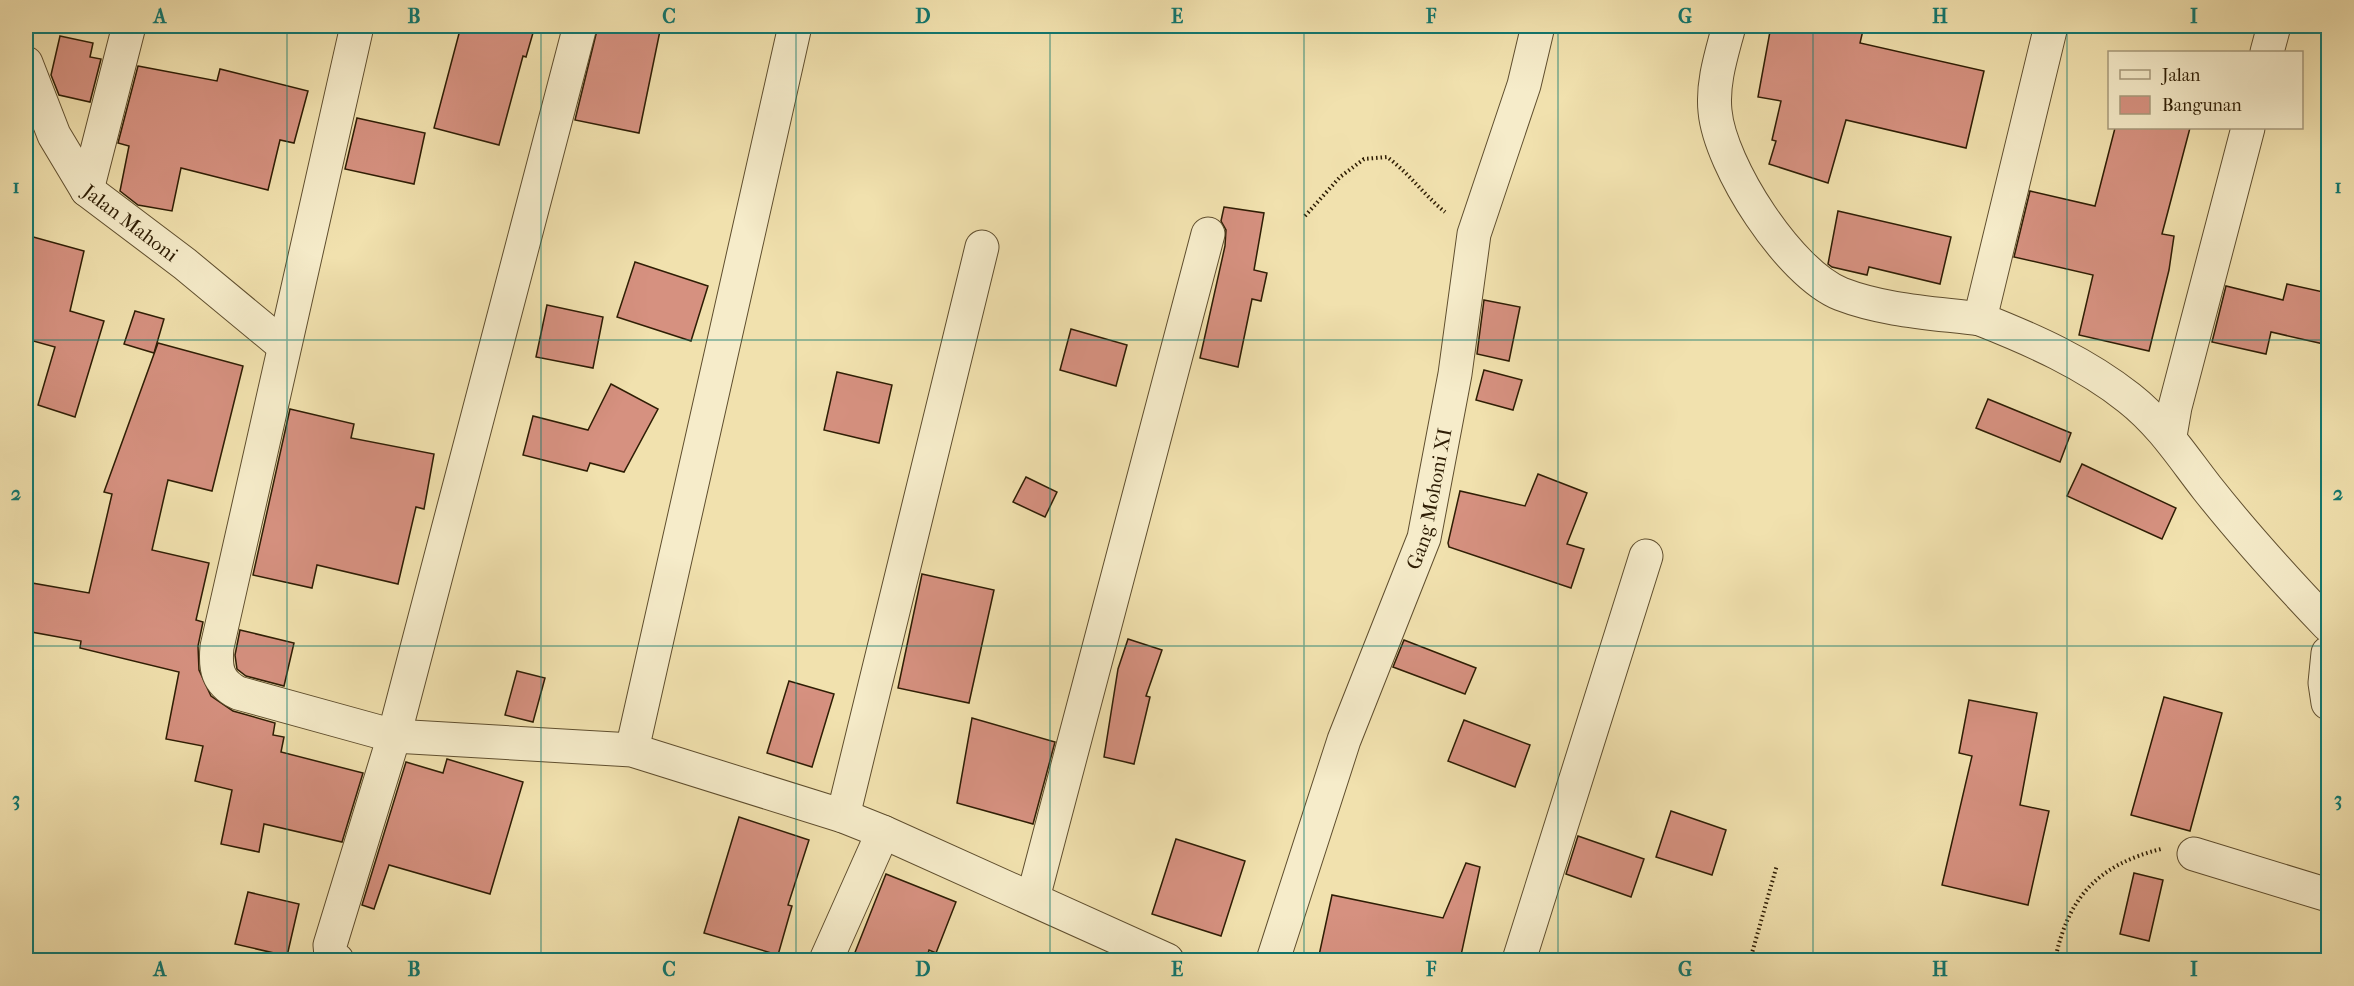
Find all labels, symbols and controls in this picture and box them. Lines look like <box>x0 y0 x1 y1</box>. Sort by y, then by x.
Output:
text: A <box>152 5 168 28</box>
text: B <box>407 5 421 28</box>
text: C <box>662 5 676 28</box>
text: D <box>915 5 931 28</box>
text: E <box>1171 5 1183 28</box>
text: F <box>1425 5 1437 28</box>
text: G <box>1678 5 1692 28</box>
text: H <box>1932 5 1948 28</box>
text: I <box>2190 5 2198 28</box>
legend <box>2108 51 2303 129</box>
text: Jalan <box>2160 65 2201 86</box>
text: Bangunan <box>2162 95 2242 116</box>
text: 1 <box>12 175 20 198</box>
text: 1 <box>2334 175 2342 198</box>
street label: Jalan Mahoni <box>77 179 182 267</box>
street label: Gang Mohoni XI <box>1402 426 1457 573</box>
text: 2 <box>11 482 21 505</box>
text: 2 <box>2333 482 2343 505</box>
text: 3 <box>12 788 20 811</box>
text: 3 <box>2334 788 2342 811</box>
text: A <box>152 958 168 981</box>
text: B <box>407 958 421 981</box>
text: C <box>662 958 676 981</box>
text: D <box>915 958 931 981</box>
text: E <box>1171 958 1183 981</box>
text: F <box>1425 958 1437 981</box>
text: G <box>1678 958 1692 981</box>
text: H <box>1932 958 1948 981</box>
text: I <box>2190 958 2198 981</box>

